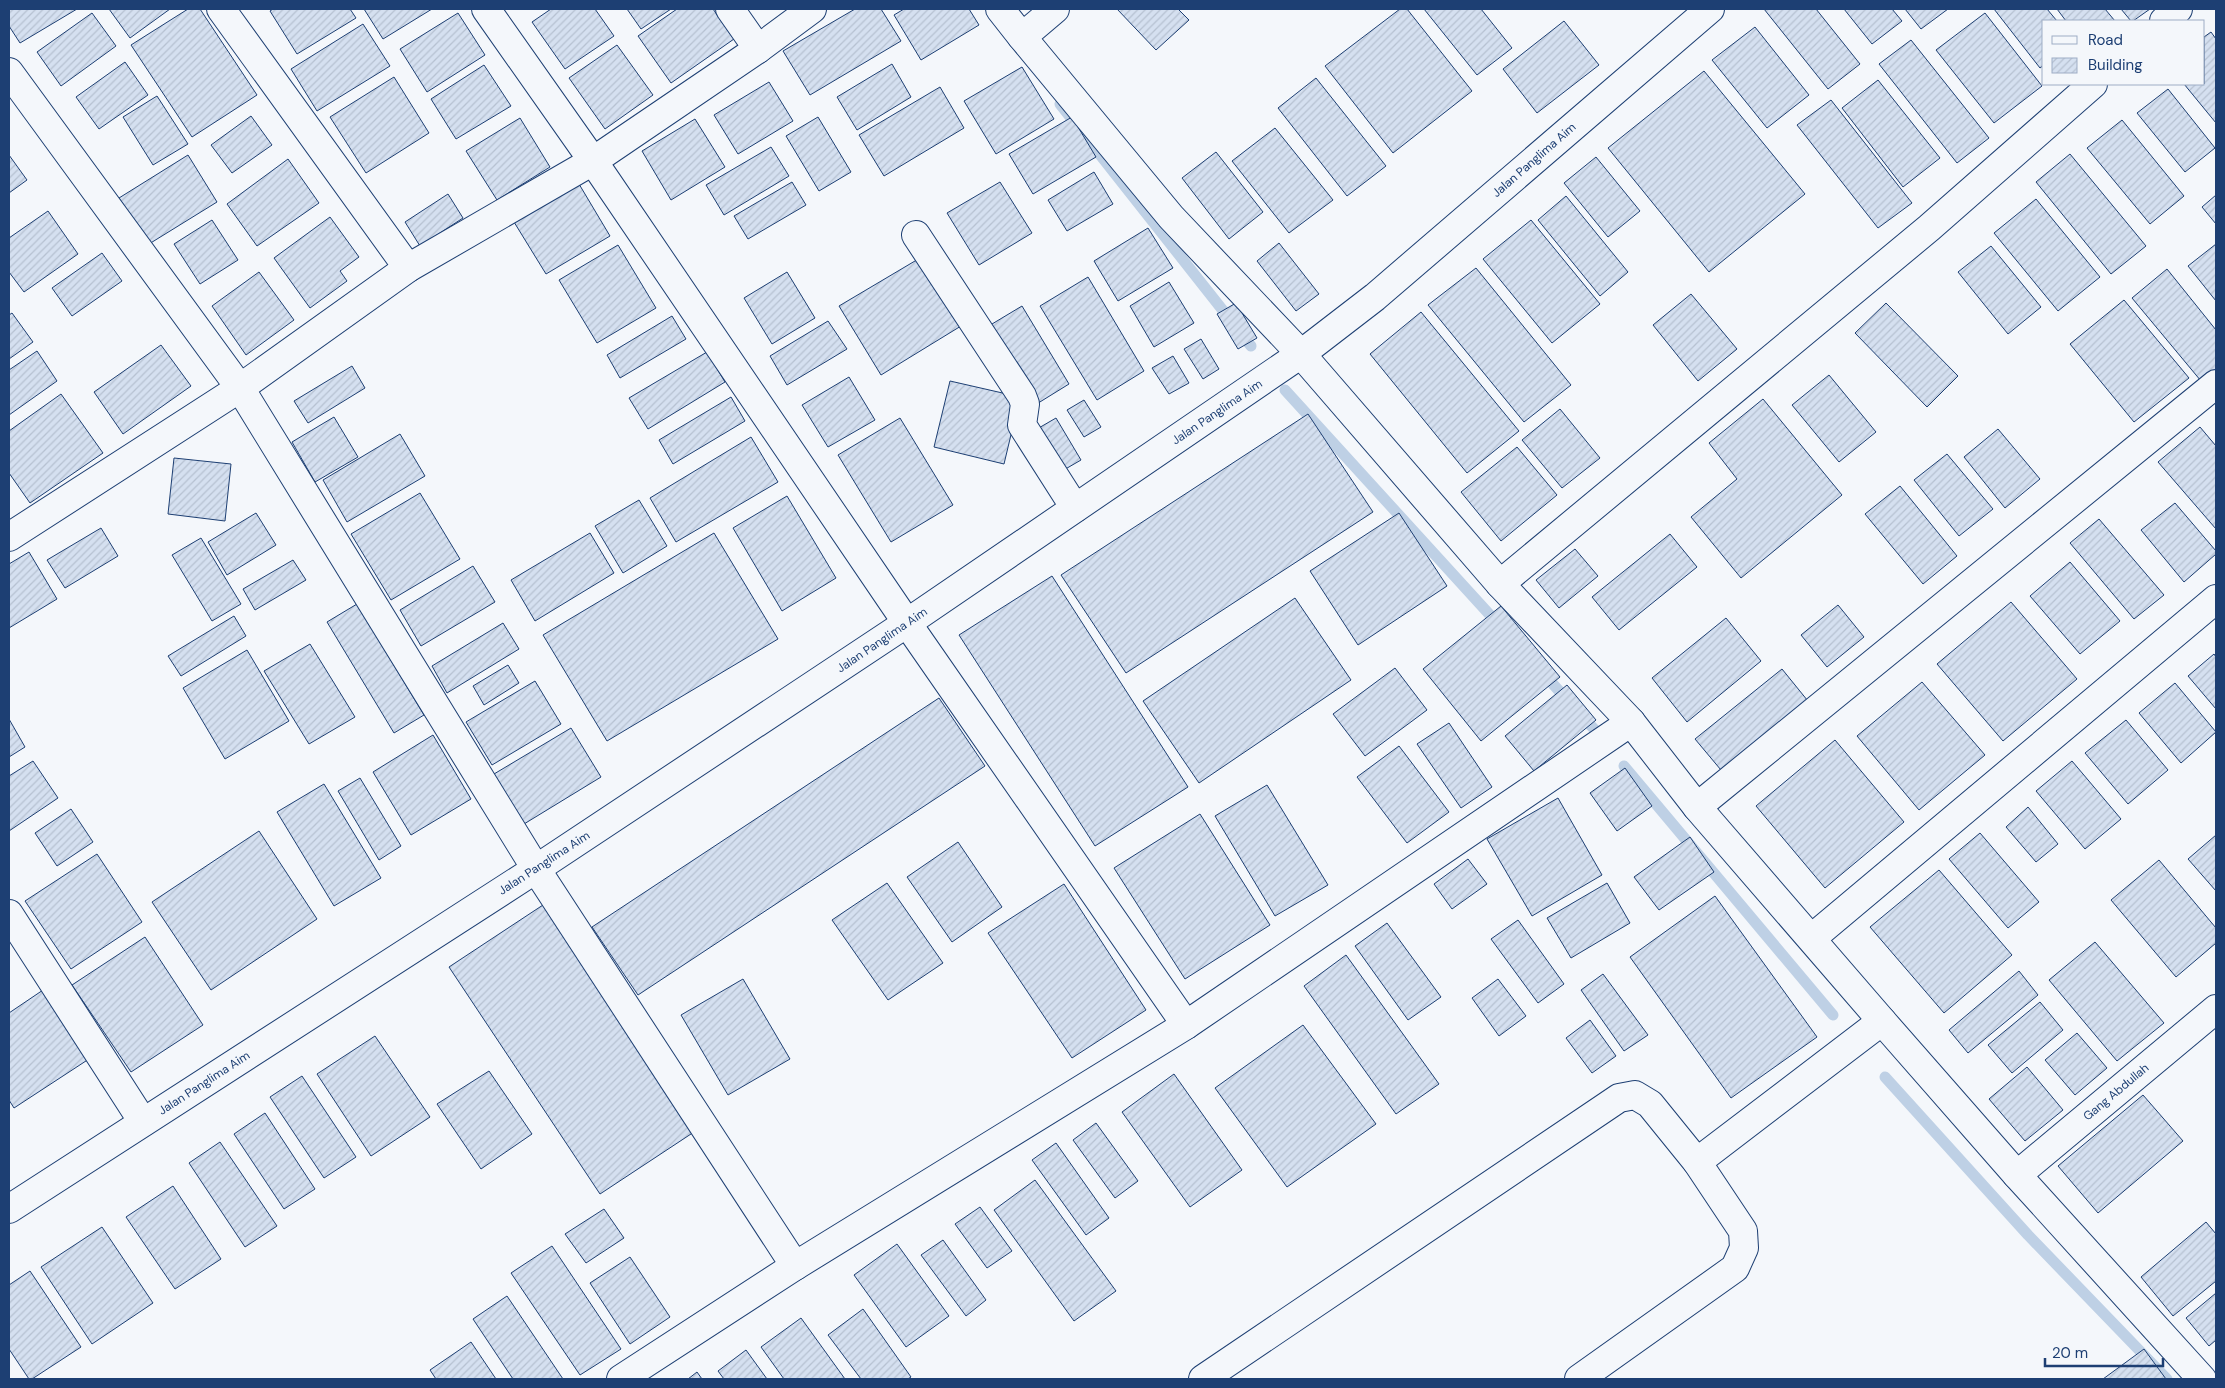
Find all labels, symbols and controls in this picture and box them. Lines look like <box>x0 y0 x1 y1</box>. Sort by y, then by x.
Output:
legend <box>2042 20 2205 85</box>
text: Road <box>2088 30 2123 50</box>
text: Building <box>2088 55 2143 75</box>
street label: Jalan Panglima Aim <box>1489 119 1579 201</box>
street label: Jalan Panglima Aim <box>1169 376 1265 448</box>
street label: Jalan Panglima Aim <box>834 604 930 676</box>
street label: Jalan Panglima Aim <box>495 827 593 899</box>
street label: Jalan Panglima Aim <box>155 1047 253 1119</box>
street label: Gang Abdullah <box>2080 1060 2152 1124</box>
scale bar <box>2045 1336 2162 1368</box>
text: 20 m <box>2052 1343 2088 1363</box>

